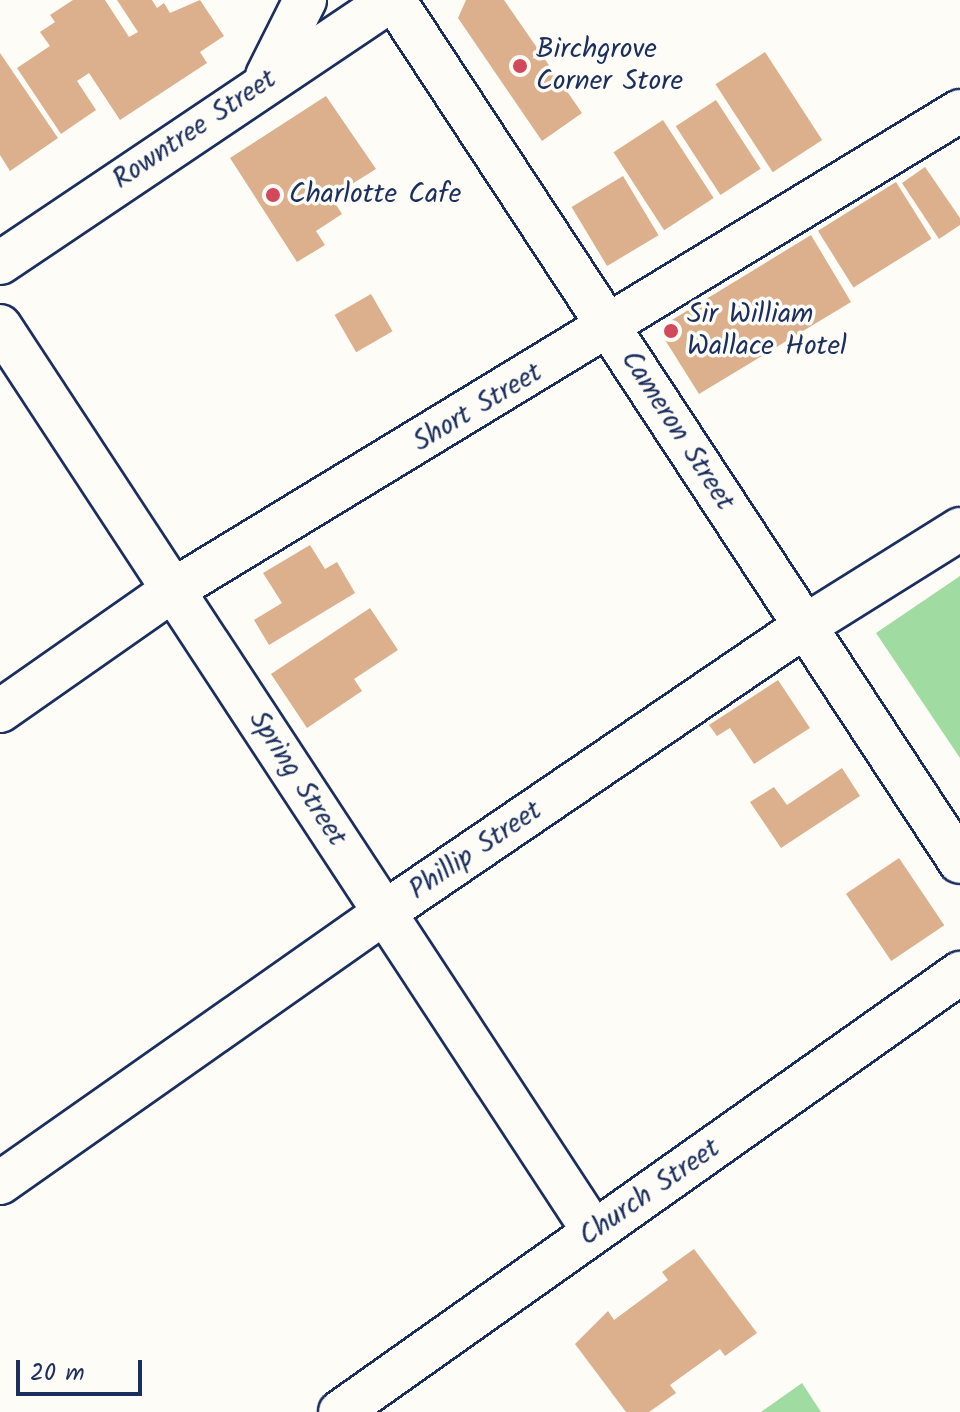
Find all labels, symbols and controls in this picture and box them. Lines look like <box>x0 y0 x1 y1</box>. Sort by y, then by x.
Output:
place label: Birchgrove Corner Store <box>536 33 683 99</box>
marker: Birchgrove Corner Store <box>511 57 529 75</box>
street label: Rowntree Street <box>107 63 283 197</box>
place label: Charlotte Cafe <box>289 178 461 212</box>
marker: Charlotte Cafe <box>264 186 282 204</box>
place label: Sir William Wallace Hotel <box>687 298 847 364</box>
marker: Sir William Wallace Hotel <box>662 322 680 340</box>
street label: Cameron Street <box>613 345 741 517</box>
street label: Short Street <box>407 356 549 460</box>
street label: Spring Street <box>241 705 353 853</box>
street label: Phillip Street <box>403 794 549 908</box>
street label: Church Street <box>573 1132 727 1254</box>
scale bar <box>20 1344 146 1394</box>
text: 20 m <box>30 1354 85 1393</box>

